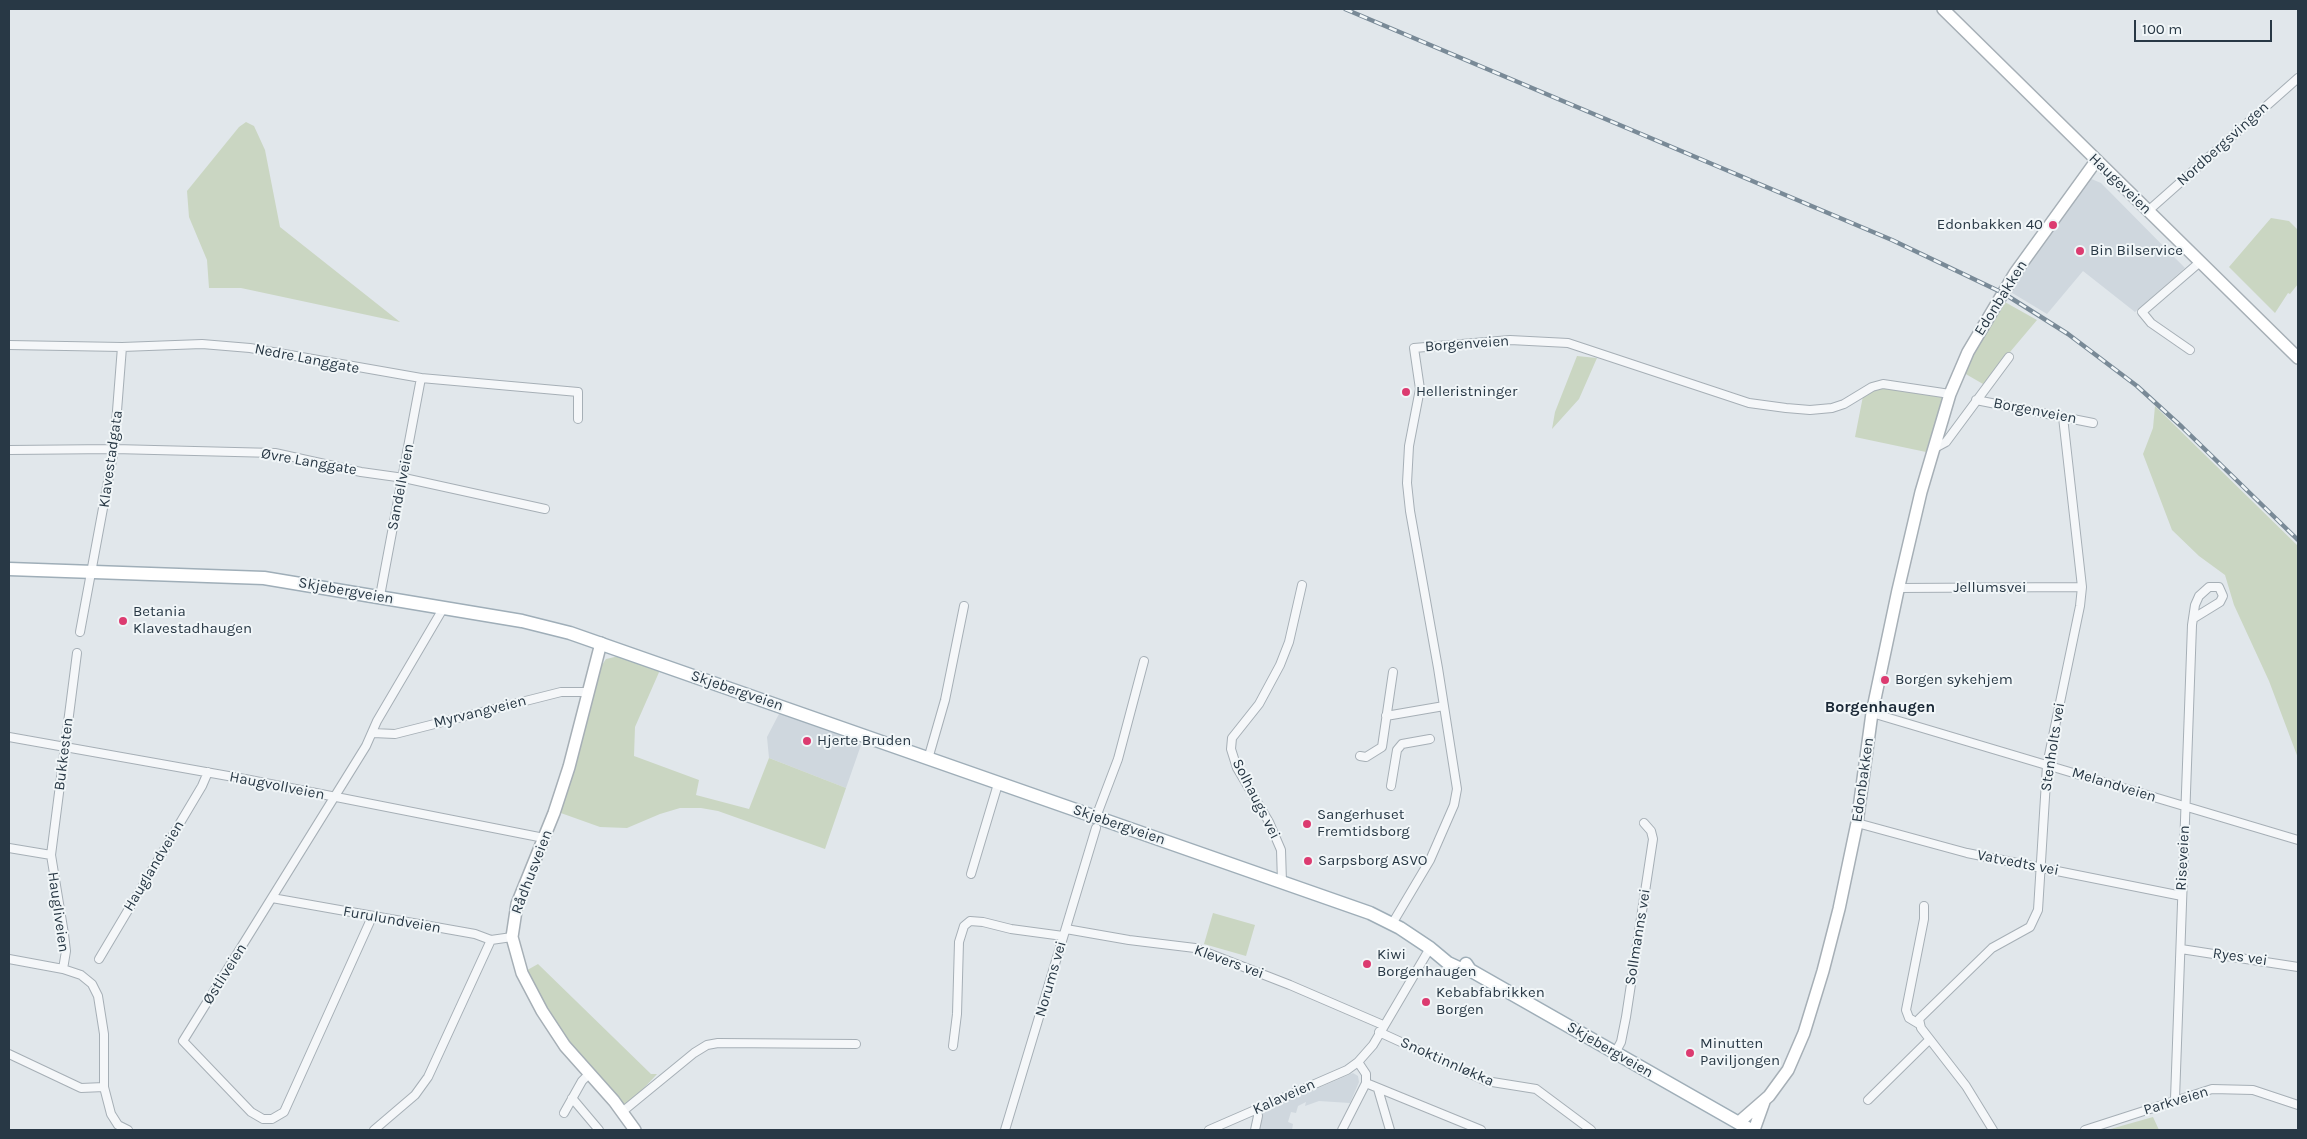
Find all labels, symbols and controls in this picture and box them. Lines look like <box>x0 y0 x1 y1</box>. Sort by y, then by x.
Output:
scale bar <box>2137 10 2274 42</box>
text: 100 m <box>2142 20 2182 38</box>
street label: Nordbergsvingen <box>2173 98 2273 190</box>
street label: Haugeveien <box>2085 150 2155 218</box>
place label: Edonbakken 40 <box>1937 216 2043 234</box>
marker: Edonbakken 40 <box>2047 219 2059 231</box>
place label: Bin Bilservice <box>2090 242 2183 260</box>
marker: Bin Bilservice <box>2074 245 2086 257</box>
street label: Edonbakken <box>1971 257 2031 339</box>
street label: Borgenveien <box>1424 332 1510 356</box>
street label: Nedre Langgate <box>253 340 361 378</box>
place label: Helleristninger <box>1416 383 1517 401</box>
marker: Helleristninger <box>1400 386 1412 398</box>
street label: Borgenveien <box>1992 394 2078 428</box>
street label: Klavestadgata <box>95 409 127 509</box>
street label: Sandellveien <box>384 442 418 532</box>
street label: Øvre Langgate <box>260 445 358 479</box>
street label: Skjebergveien <box>297 574 395 608</box>
street label: Jellumsvei <box>1954 579 2026 597</box>
place label: Betania Klavestadhaugen <box>133 603 252 638</box>
marker: Betania Klavestadhaugen <box>117 615 129 627</box>
street label: Skjebergveien <box>688 667 786 715</box>
place label: Borgen sykehjem <box>1895 671 2013 689</box>
marker: Borgen sykehjem <box>1879 674 1891 686</box>
street label: Myrvangveien <box>432 692 528 732</box>
district label: Borgenhaugen <box>1825 697 1935 717</box>
street label: Stenholts vei <box>2037 701 2069 793</box>
street label: Bukkesten <box>51 717 77 791</box>
place label: Hjerte Bruden <box>817 732 911 750</box>
marker: Hjerte Bruden <box>801 735 813 747</box>
street label: Edonbakken <box>1848 736 1878 824</box>
street label: Solhaugs vei <box>1228 756 1284 842</box>
street label: Melandveien <box>2070 764 2158 806</box>
street label: Haugvollveien <box>228 768 326 804</box>
street label: Skjebergveien <box>1070 801 1168 849</box>
place label: Sangerhuset Fremtidsborg <box>1317 806 1410 841</box>
street label: Hauglandveien <box>120 817 188 915</box>
marker: Sangerhuset Fremtidsborg <box>1301 818 1313 830</box>
street label: Riseveien <box>2172 825 2194 891</box>
street label: Rådhusveien <box>508 827 556 917</box>
street label: Vatvedts vei <box>1976 846 2060 880</box>
place label: Sarpsborg ASVO <box>1318 852 1427 870</box>
marker: Sarpsborg ASVO <box>1302 855 1314 867</box>
street label: Haugliveien <box>43 871 73 953</box>
street label: Sollmanns vei <box>1622 888 1654 986</box>
street label: Furulundveien <box>342 903 442 937</box>
street label: Norums vei <box>1032 939 1070 1019</box>
street label: Østliveien <box>199 940 251 1008</box>
street label: Klevers vei <box>1192 941 1266 983</box>
street label: Ryes vei <box>2212 944 2268 970</box>
place label: Kiwi Borgenhaugen <box>1377 946 1477 981</box>
marker: Kiwi Borgenhaugen <box>1361 958 1373 970</box>
place label: Kebabfabrikken Borgen <box>1436 984 1545 1019</box>
marker: Kebabfabrikken Borgen <box>1420 996 1432 1008</box>
street label: Skjebergveien <box>1564 1018 1656 1082</box>
street label: Snoktinnløkka <box>1397 1033 1497 1091</box>
place label: Minutten Paviljongen <box>1700 1035 1780 1070</box>
marker: Minutten Paviljongen <box>1684 1047 1696 1059</box>
street label: Kalaveien <box>1250 1075 1318 1119</box>
street label: Parkveien <box>2141 1083 2211 1119</box>

